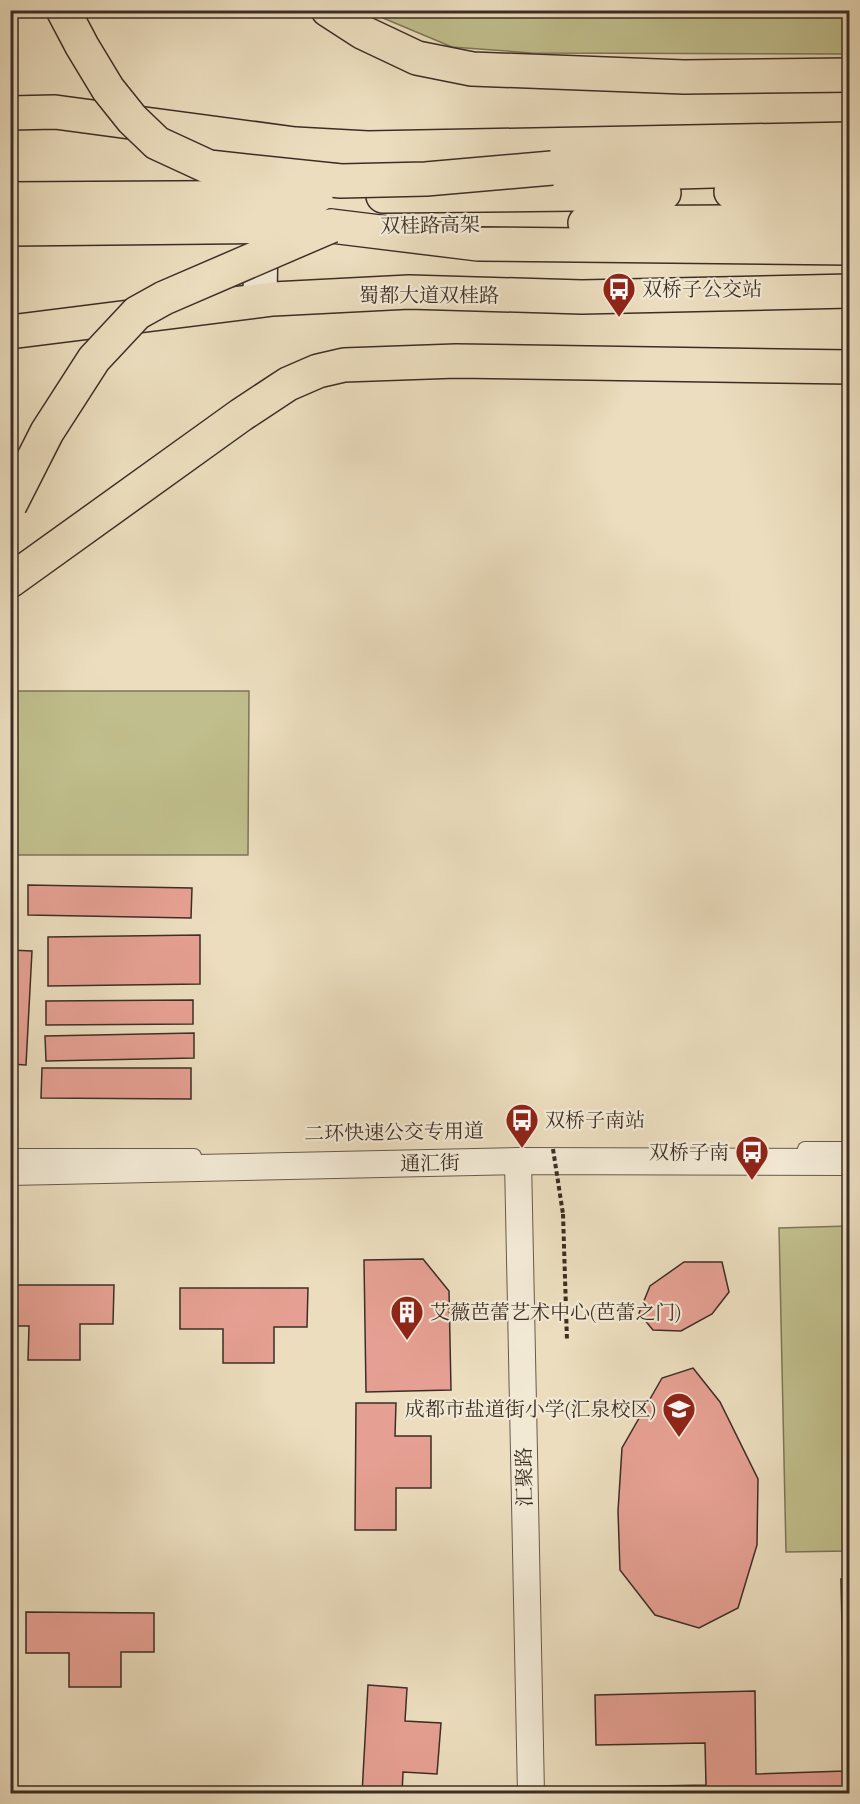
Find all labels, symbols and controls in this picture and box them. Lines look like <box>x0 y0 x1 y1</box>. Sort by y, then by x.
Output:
street label: 双桂路高架 <box>380 213 480 238</box>
bus stop icon: 双桥子公交站 <box>601 271 637 318</box>
place label: 双桥子公交站 <box>642 278 762 301</box>
street label: 蜀都大道双桂路 <box>359 284 499 307</box>
bus stop icon: 双桥子南站 <box>504 1102 540 1149</box>
place label: 双桥子南站 <box>545 1109 645 1132</box>
street label: 二环快速公交专用道 <box>304 1119 484 1146</box>
bus stop icon: 双桥子南 <box>734 1134 770 1181</box>
place label: 双桥子南 <box>649 1141 729 1164</box>
street label: 通汇街 <box>400 1151 460 1176</box>
building icon: 艾薇芭蕾艺术中心(芭蕾之门) <box>389 1294 425 1341</box>
place label: 艾薇芭蕾艺术中心(芭蕾之门) <box>430 1301 681 1324</box>
school or university icon: 成都市盐道街小学(汇泉校区) <box>661 1391 697 1438</box>
place label: 成都市盐道街小学(汇泉校区) <box>405 1398 656 1421</box>
street label: 汇聚路 <box>512 1447 537 1507</box>

